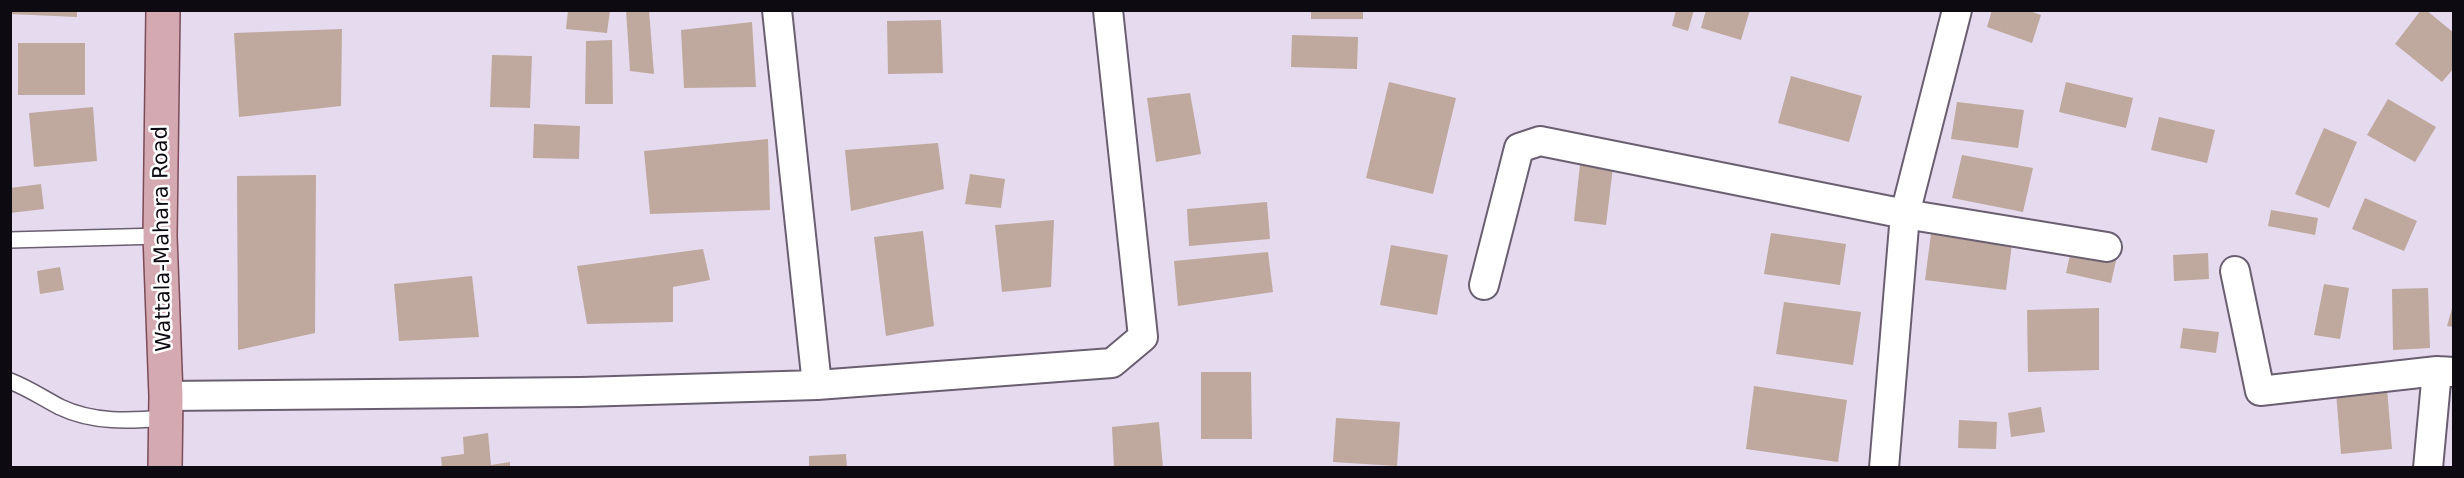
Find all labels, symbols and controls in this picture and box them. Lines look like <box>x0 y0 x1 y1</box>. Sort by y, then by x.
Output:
street label: Wattala-Mahara Road <box>148 126 178 352</box>

